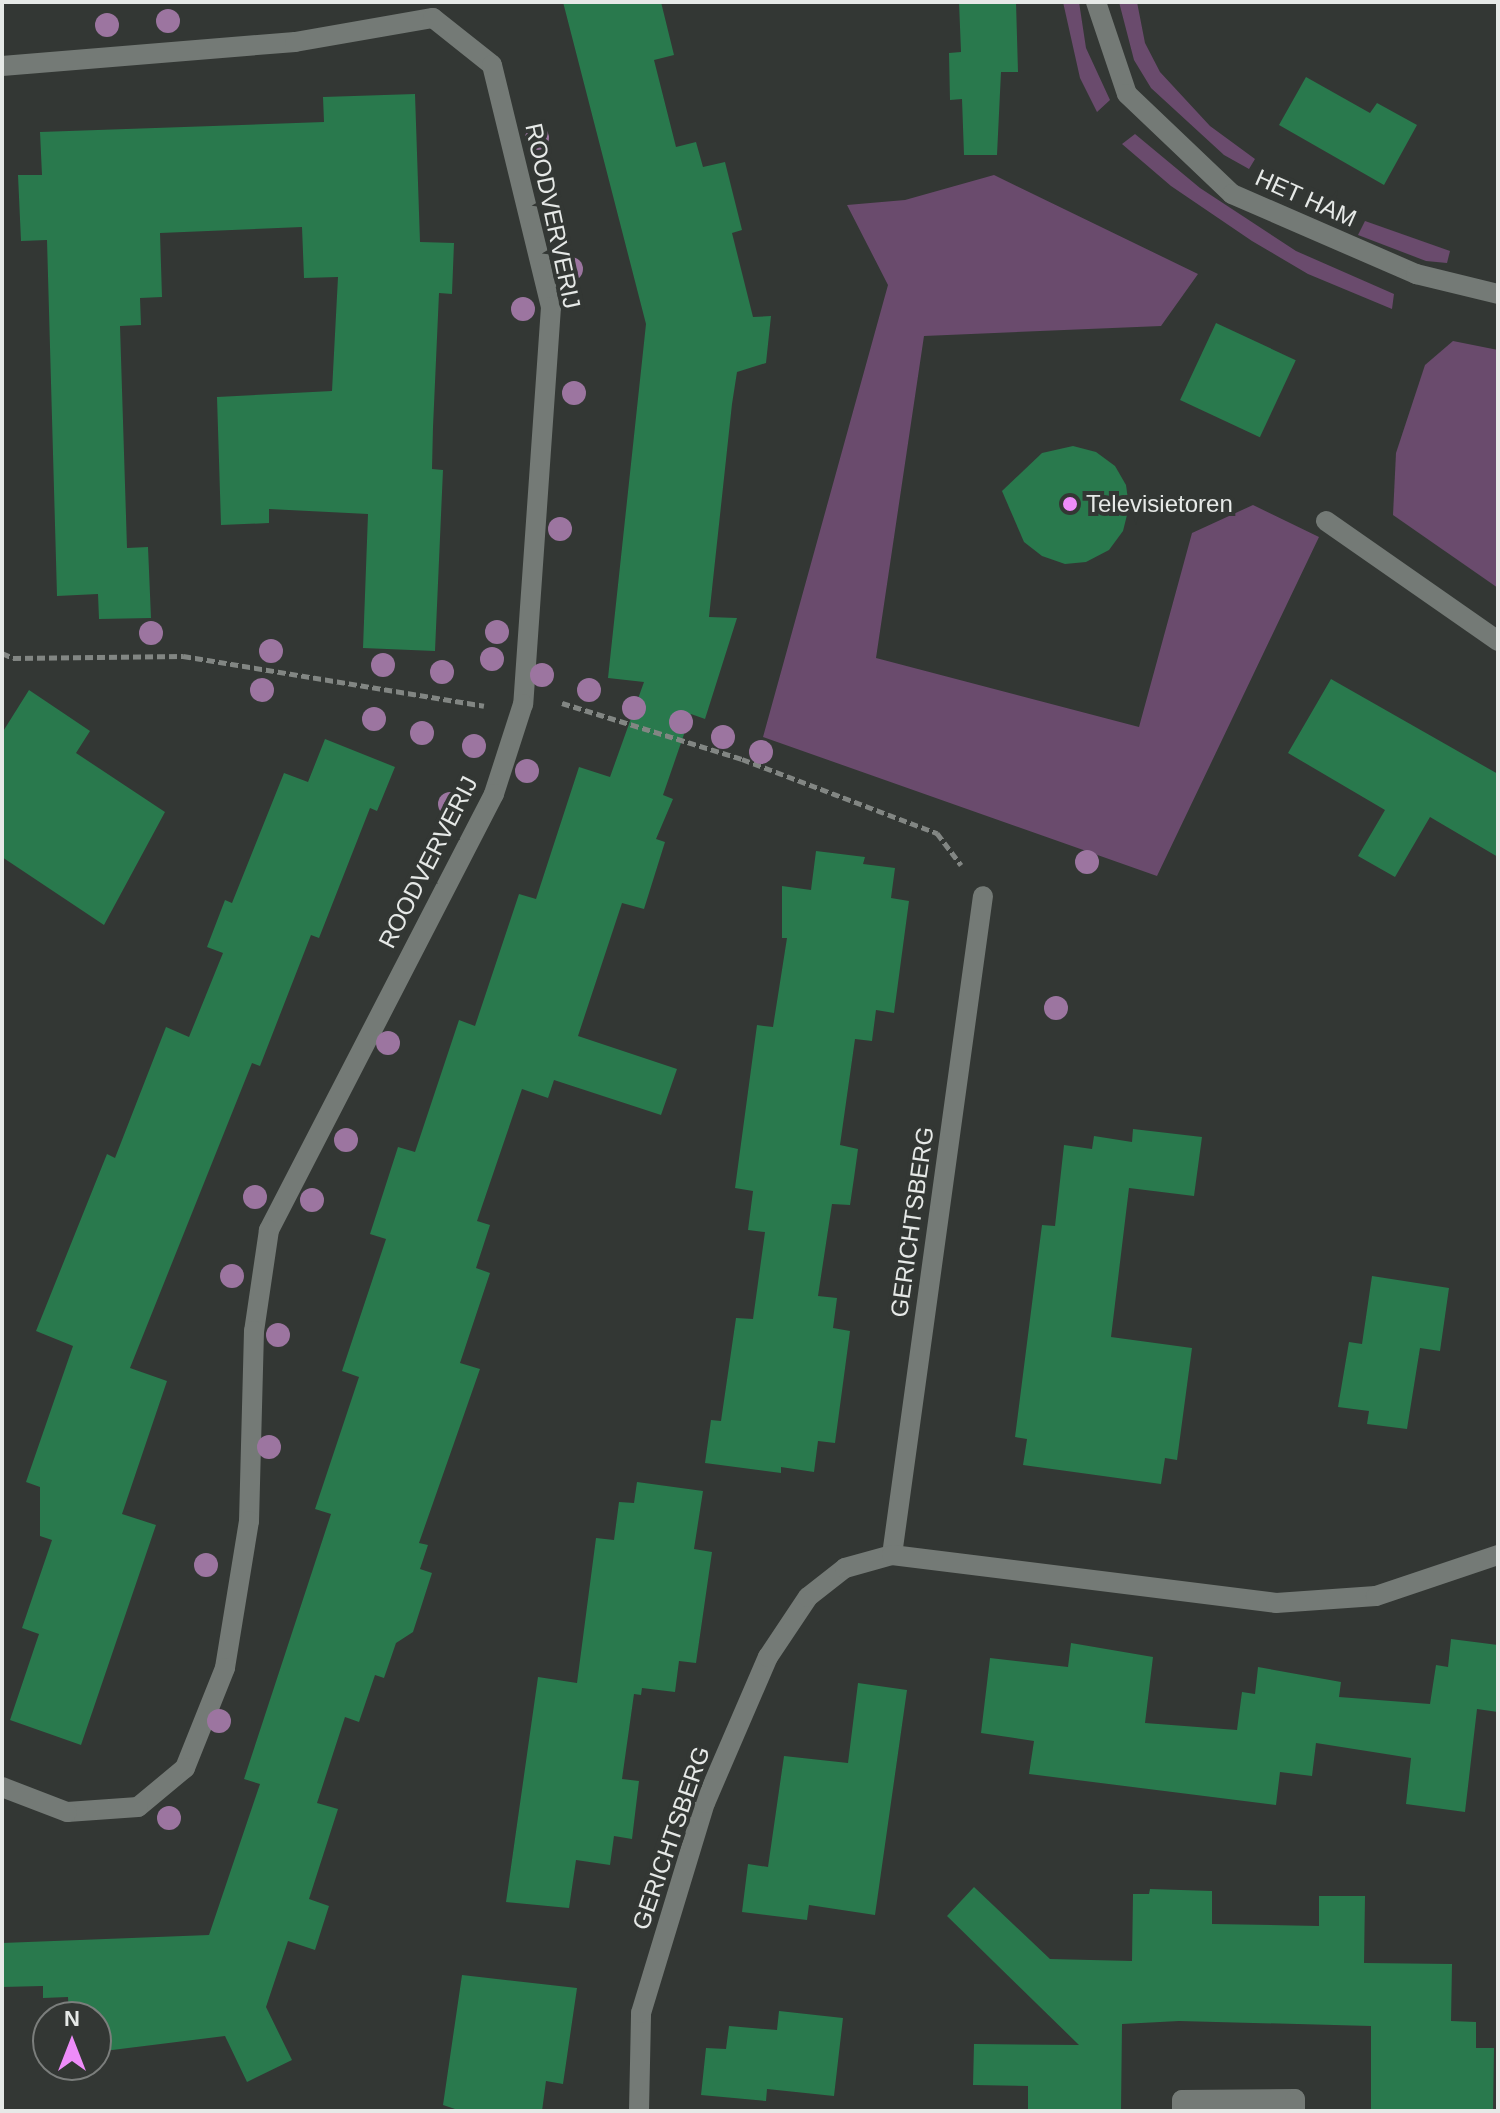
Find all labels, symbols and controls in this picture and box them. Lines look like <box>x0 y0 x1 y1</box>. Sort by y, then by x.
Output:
street label: ROODVERVERIJ <box>519 121 587 311</box>
street label: HET HAM <box>1251 163 1361 233</box>
place label: Televisietoren <box>1086 490 1233 518</box>
marker: Televisietoren <box>1061 495 1079 513</box>
street label: ROODVERVERIJ <box>372 771 484 953</box>
street label: GERICHTSBERG <box>884 1125 940 1319</box>
street label: GERICHTSBERG <box>626 1743 716 1933</box>
north arrow <box>32 2001 112 2081</box>
text: N <box>64 2006 80 2031</box>

